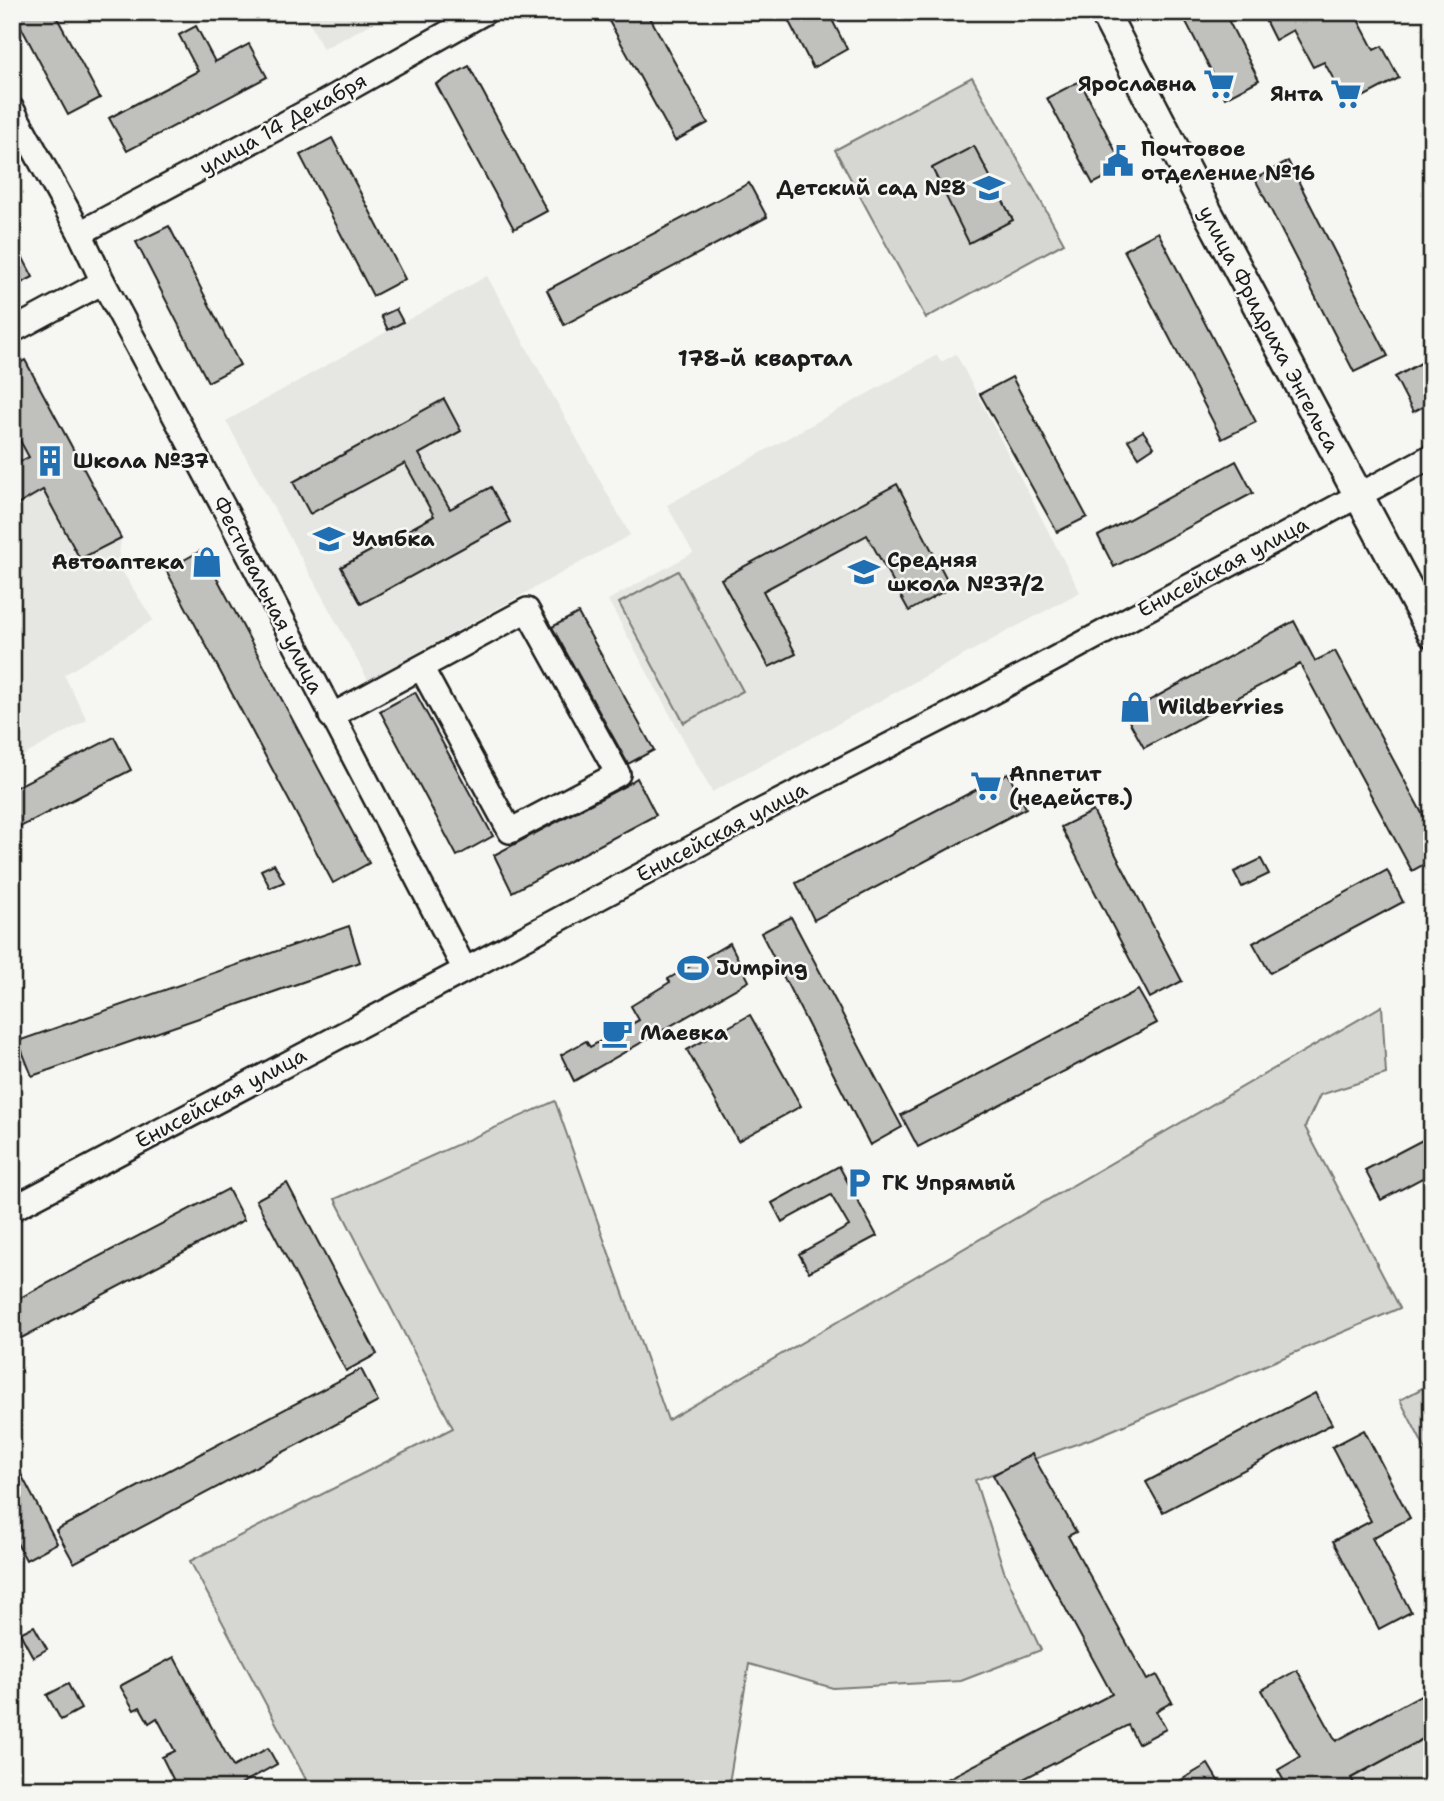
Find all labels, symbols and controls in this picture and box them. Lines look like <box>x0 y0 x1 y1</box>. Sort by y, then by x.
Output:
street label: улица 14 Декабря <box>194 66 372 182</box>
supermarket icon: Ярославна <box>1202 67 1236 101</box>
place label: Ярославна <box>1078 70 1197 98</box>
supermarket icon: Янта <box>1329 77 1363 111</box>
place label: Янта <box>1270 80 1324 108</box>
place label: Почтовое отделение №16 <box>1141 135 1315 187</box>
public building icon: Почтовое отделение №16 <box>1101 144 1135 178</box>
school or university icon: Детский сад №8 <box>972 171 1006 205</box>
place label: Детский сад №8 <box>777 174 966 202</box>
street label: улица Фридриха Энгельса <box>1192 201 1346 457</box>
district label: 178-й квартал <box>677 343 853 373</box>
building icon: Школа №37 <box>33 444 67 478</box>
place label: Школа №37 <box>73 447 209 475</box>
street label: Фестивальная улица <box>206 492 330 698</box>
street label: Енисейская улица <box>1133 510 1313 624</box>
school or university icon: Улыбка <box>312 522 346 556</box>
place label: Улыбка <box>352 525 435 553</box>
shop icon: Автоаптека <box>190 545 224 579</box>
place label: Средняя школа №37/2 <box>887 546 1045 598</box>
place label: Автоаптека <box>52 548 185 576</box>
school or university icon: Средняя школа №37/2 <box>847 555 881 589</box>
shop icon: Wildberries <box>1118 690 1152 724</box>
place label: Wildberries <box>1158 693 1284 721</box>
place label: Аппетит (недейств.) <box>1009 760 1133 812</box>
supermarket icon: Аппетит (недейств.) <box>969 769 1003 803</box>
street label: Енисейская улица <box>632 775 812 889</box>
sports icon: Jumping <box>676 951 710 985</box>
place label: Jumping <box>716 954 808 982</box>
cafe icon: Маевка <box>600 1016 634 1050</box>
place label: Маевка <box>640 1019 729 1047</box>
street label: Енисейская улица <box>131 1041 311 1155</box>
parking icon: ГК Упрямый <box>842 1166 876 1200</box>
place label: ГК Упрямый <box>882 1169 1016 1197</box>

